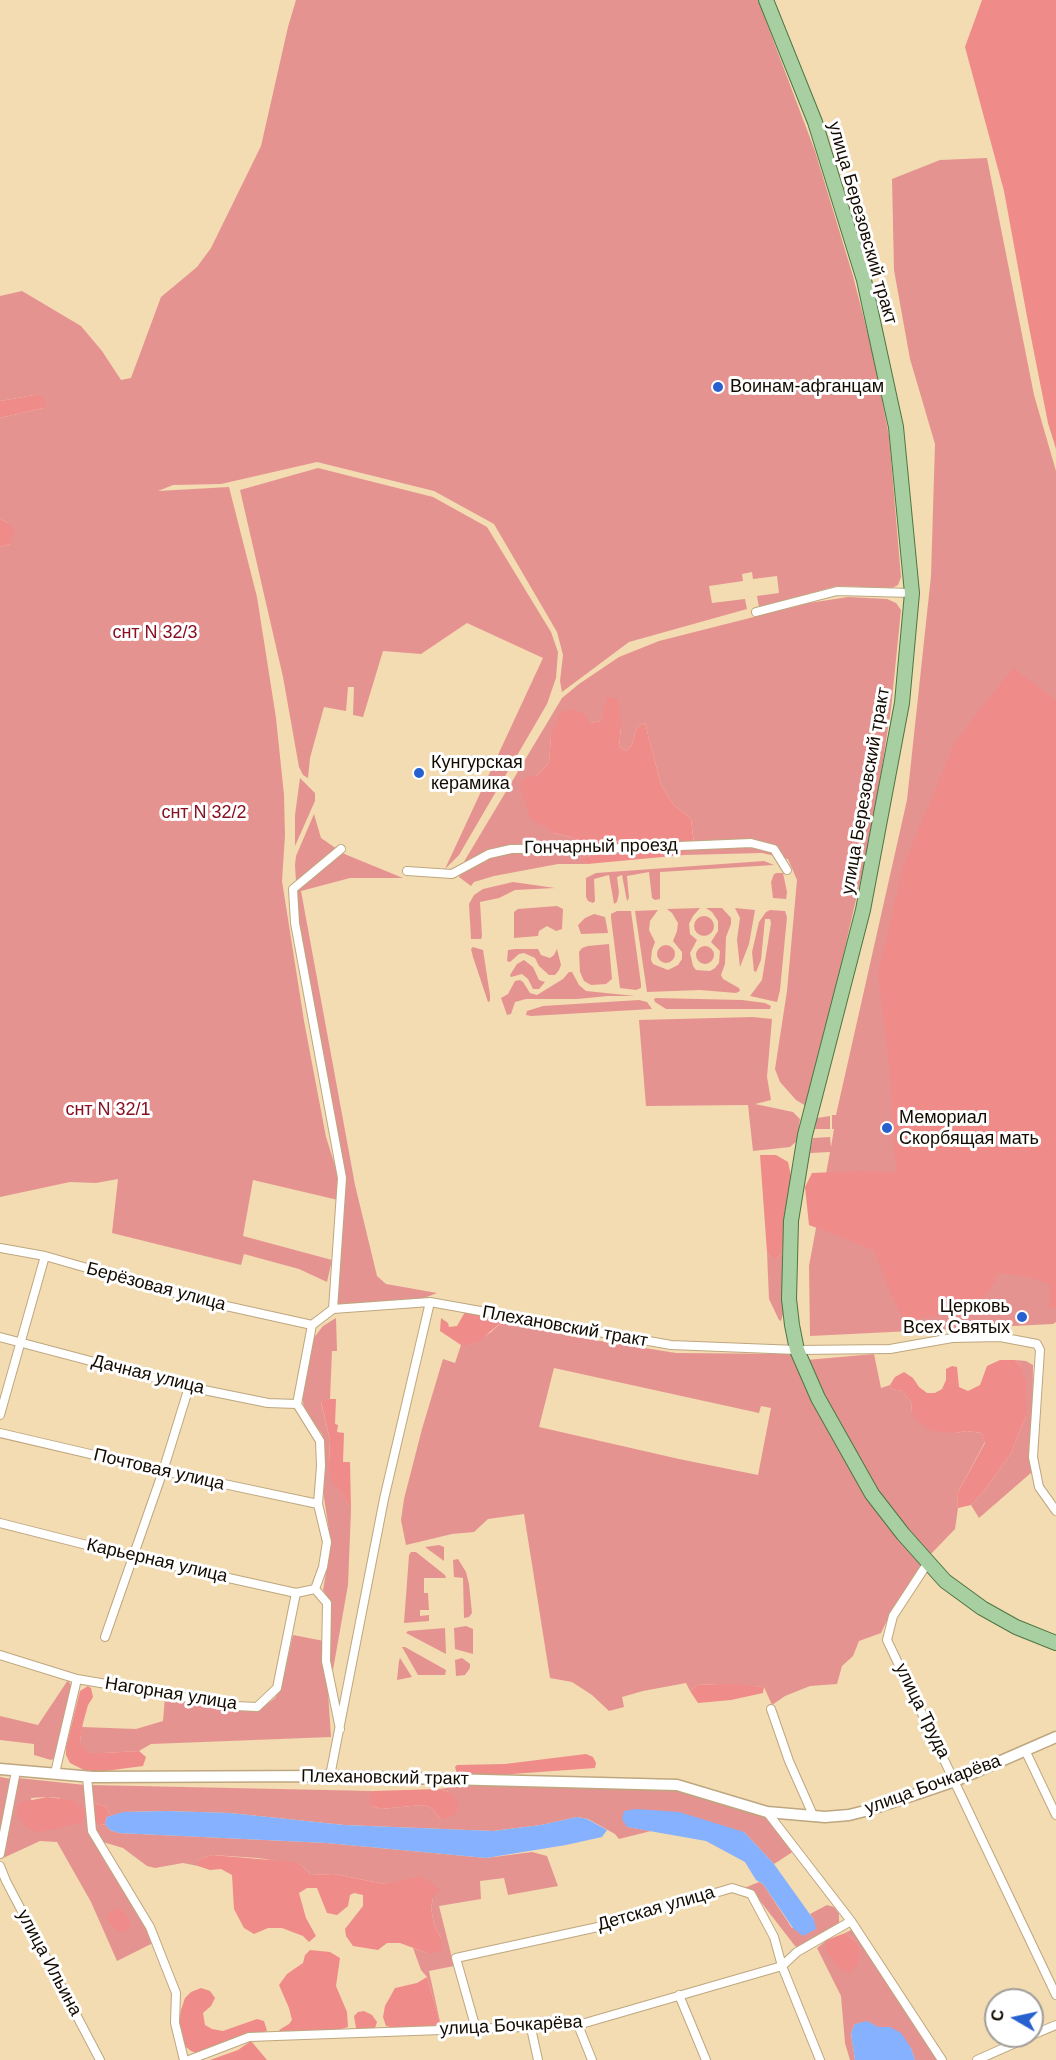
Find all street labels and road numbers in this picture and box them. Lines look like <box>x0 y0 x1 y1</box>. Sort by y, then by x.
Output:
street label: улица Березовский тракт <box>823 119 901 327</box>
street label: улица Березовский тракт <box>837 686 895 896</box>
street label: Гончарный проезд <box>524 835 678 859</box>
street label: Берёзовая улица <box>84 1258 228 1316</box>
street label: Плехановский тракт <box>481 1302 649 1352</box>
street label: Дачная улица <box>89 1351 207 1399</box>
street label: Почтовая улица <box>91 1444 227 1496</box>
street label: Карьерная улица <box>84 1534 230 1588</box>
street label: улица Труда <box>890 1660 954 1762</box>
street label: Нагорная улица <box>103 1673 239 1715</box>
street label: улица Бочкарёва <box>862 1750 1004 1820</box>
street label: Плехановский тракт <box>301 1766 469 1790</box>
street label: Детская улица <box>595 1882 717 1936</box>
street label: улица Ильина <box>12 1906 86 2020</box>
street label: улица Бочкарёва <box>439 2011 583 2041</box>

